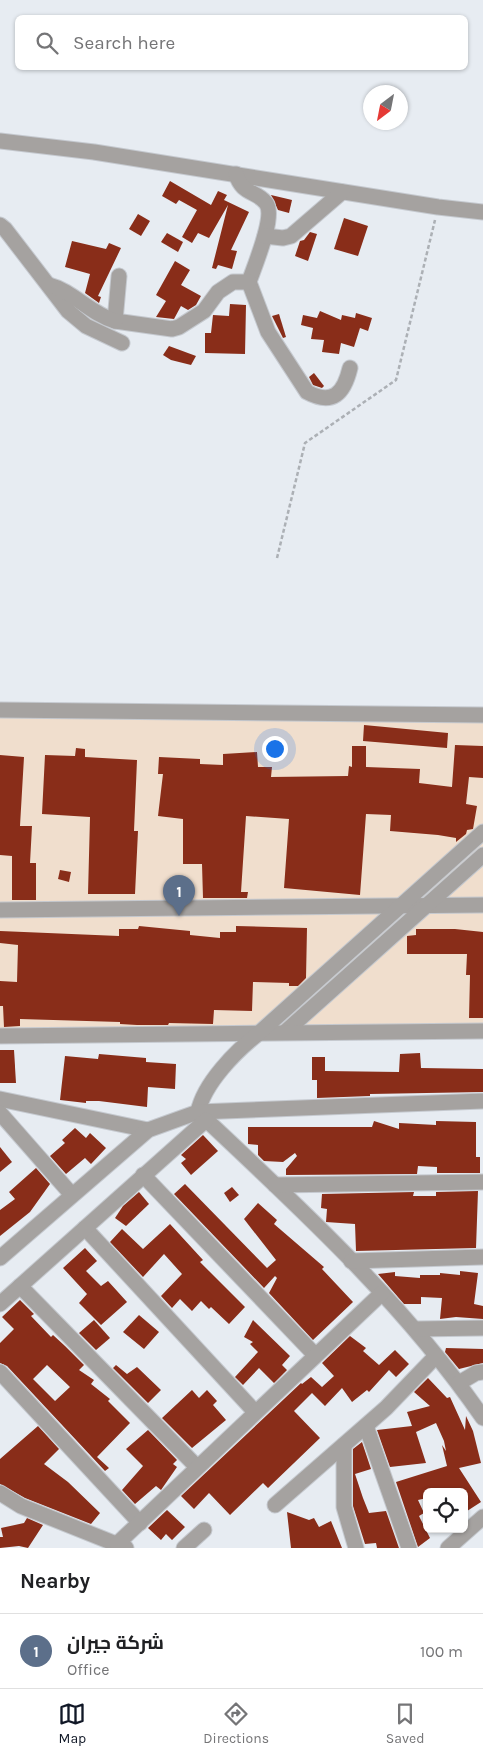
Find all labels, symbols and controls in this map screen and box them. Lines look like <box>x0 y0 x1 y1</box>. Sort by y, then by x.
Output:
search box <box>15 15 468 70</box>
icon: search <box>33 29 61 57</box>
text: Search here <box>73 32 175 54</box>
north arrow <box>363 85 408 130</box>
your location <box>262 736 288 762</box>
pin: 1 <box>163 875 195 916</box>
map controls <box>423 1488 468 1533</box>
button: locate <box>423 1488 468 1533</box>
text: Nearby <box>20 1569 90 1593</box>
text: شركة جيران <box>67 1632 164 1654</box>
text: 1 <box>33 1642 39 1661</box>
text: 100 m <box>420 1642 463 1661</box>
text: Office <box>67 1660 110 1679</box>
tab: Map <box>58 1700 86 1747</box>
tab: Directions <box>203 1700 269 1747</box>
tab: Saved <box>386 1700 425 1747</box>

